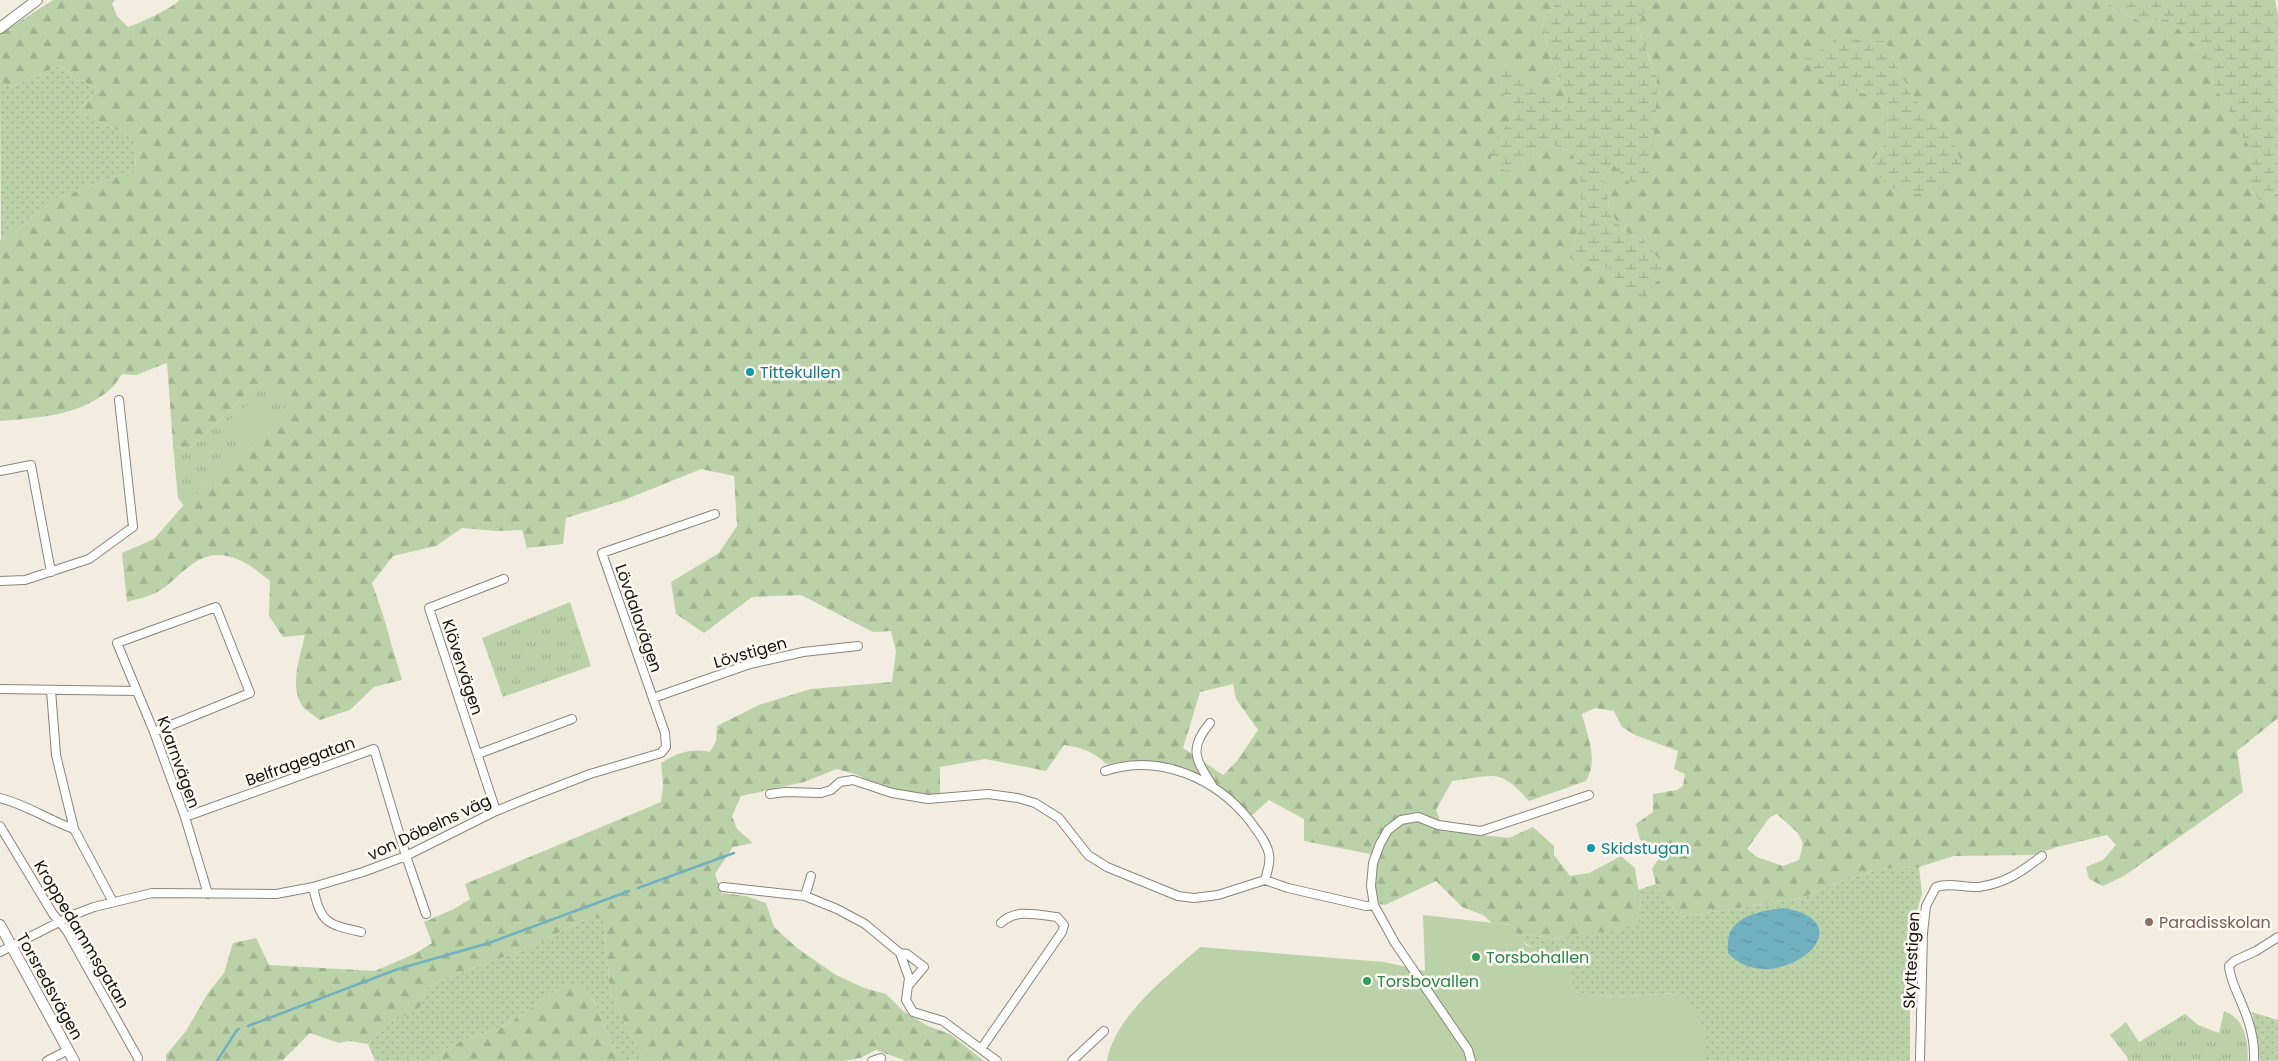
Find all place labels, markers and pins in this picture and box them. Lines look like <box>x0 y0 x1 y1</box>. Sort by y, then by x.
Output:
place label: Tittekullen <box>760 361 841 384</box>
marker: Tittekullen <box>744 366 756 378</box>
place label: Skidstugan <box>1601 837 1690 860</box>
marker: Skidstugan <box>1585 842 1597 854</box>
place label: Paradisskolan <box>2159 911 2271 934</box>
marker: Paradisskolan <box>2143 916 2155 928</box>
place label: Torsbohallen <box>1486 946 1589 969</box>
marker: Torsbohallen <box>1470 951 1482 963</box>
place label: Torsbovallen <box>1377 970 1479 993</box>
marker: Torsbovallen <box>1361 975 1373 987</box>

